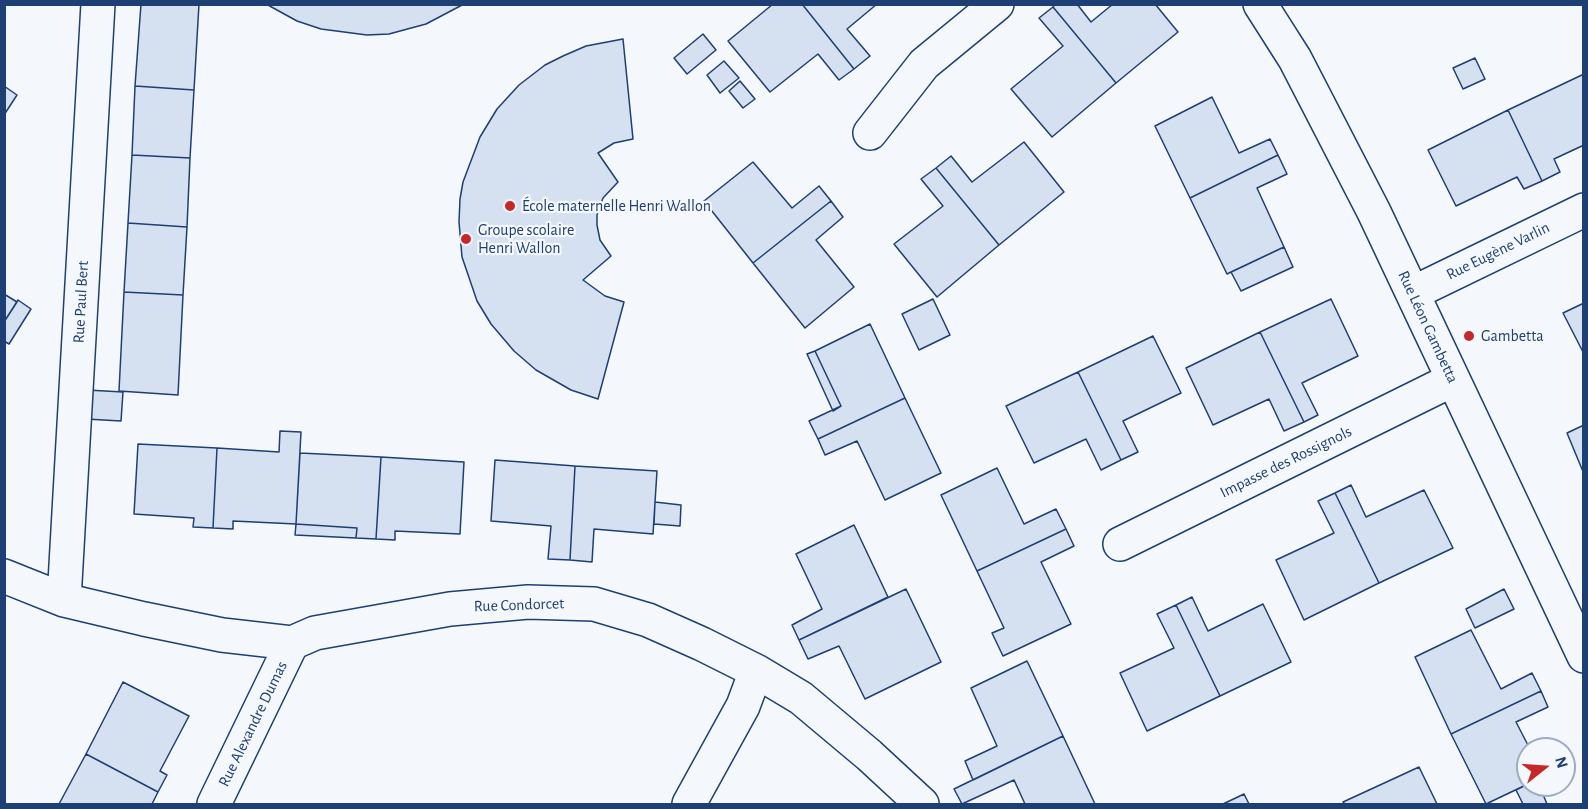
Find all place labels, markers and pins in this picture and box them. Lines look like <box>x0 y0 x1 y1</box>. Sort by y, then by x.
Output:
place label: École maternelle Henri Wallon <box>522 196 711 216</box>
marker: École maternelle Henri Wallon <box>503 199 517 213</box>
place label: Groupe scolaire Henri Wallon <box>478 220 574 258</box>
marker: Groupe scolaire Henri Wallon <box>459 232 473 246</box>
place label: Gambetta <box>1481 326 1544 346</box>
marker: Gambetta <box>1462 329 1476 343</box>

